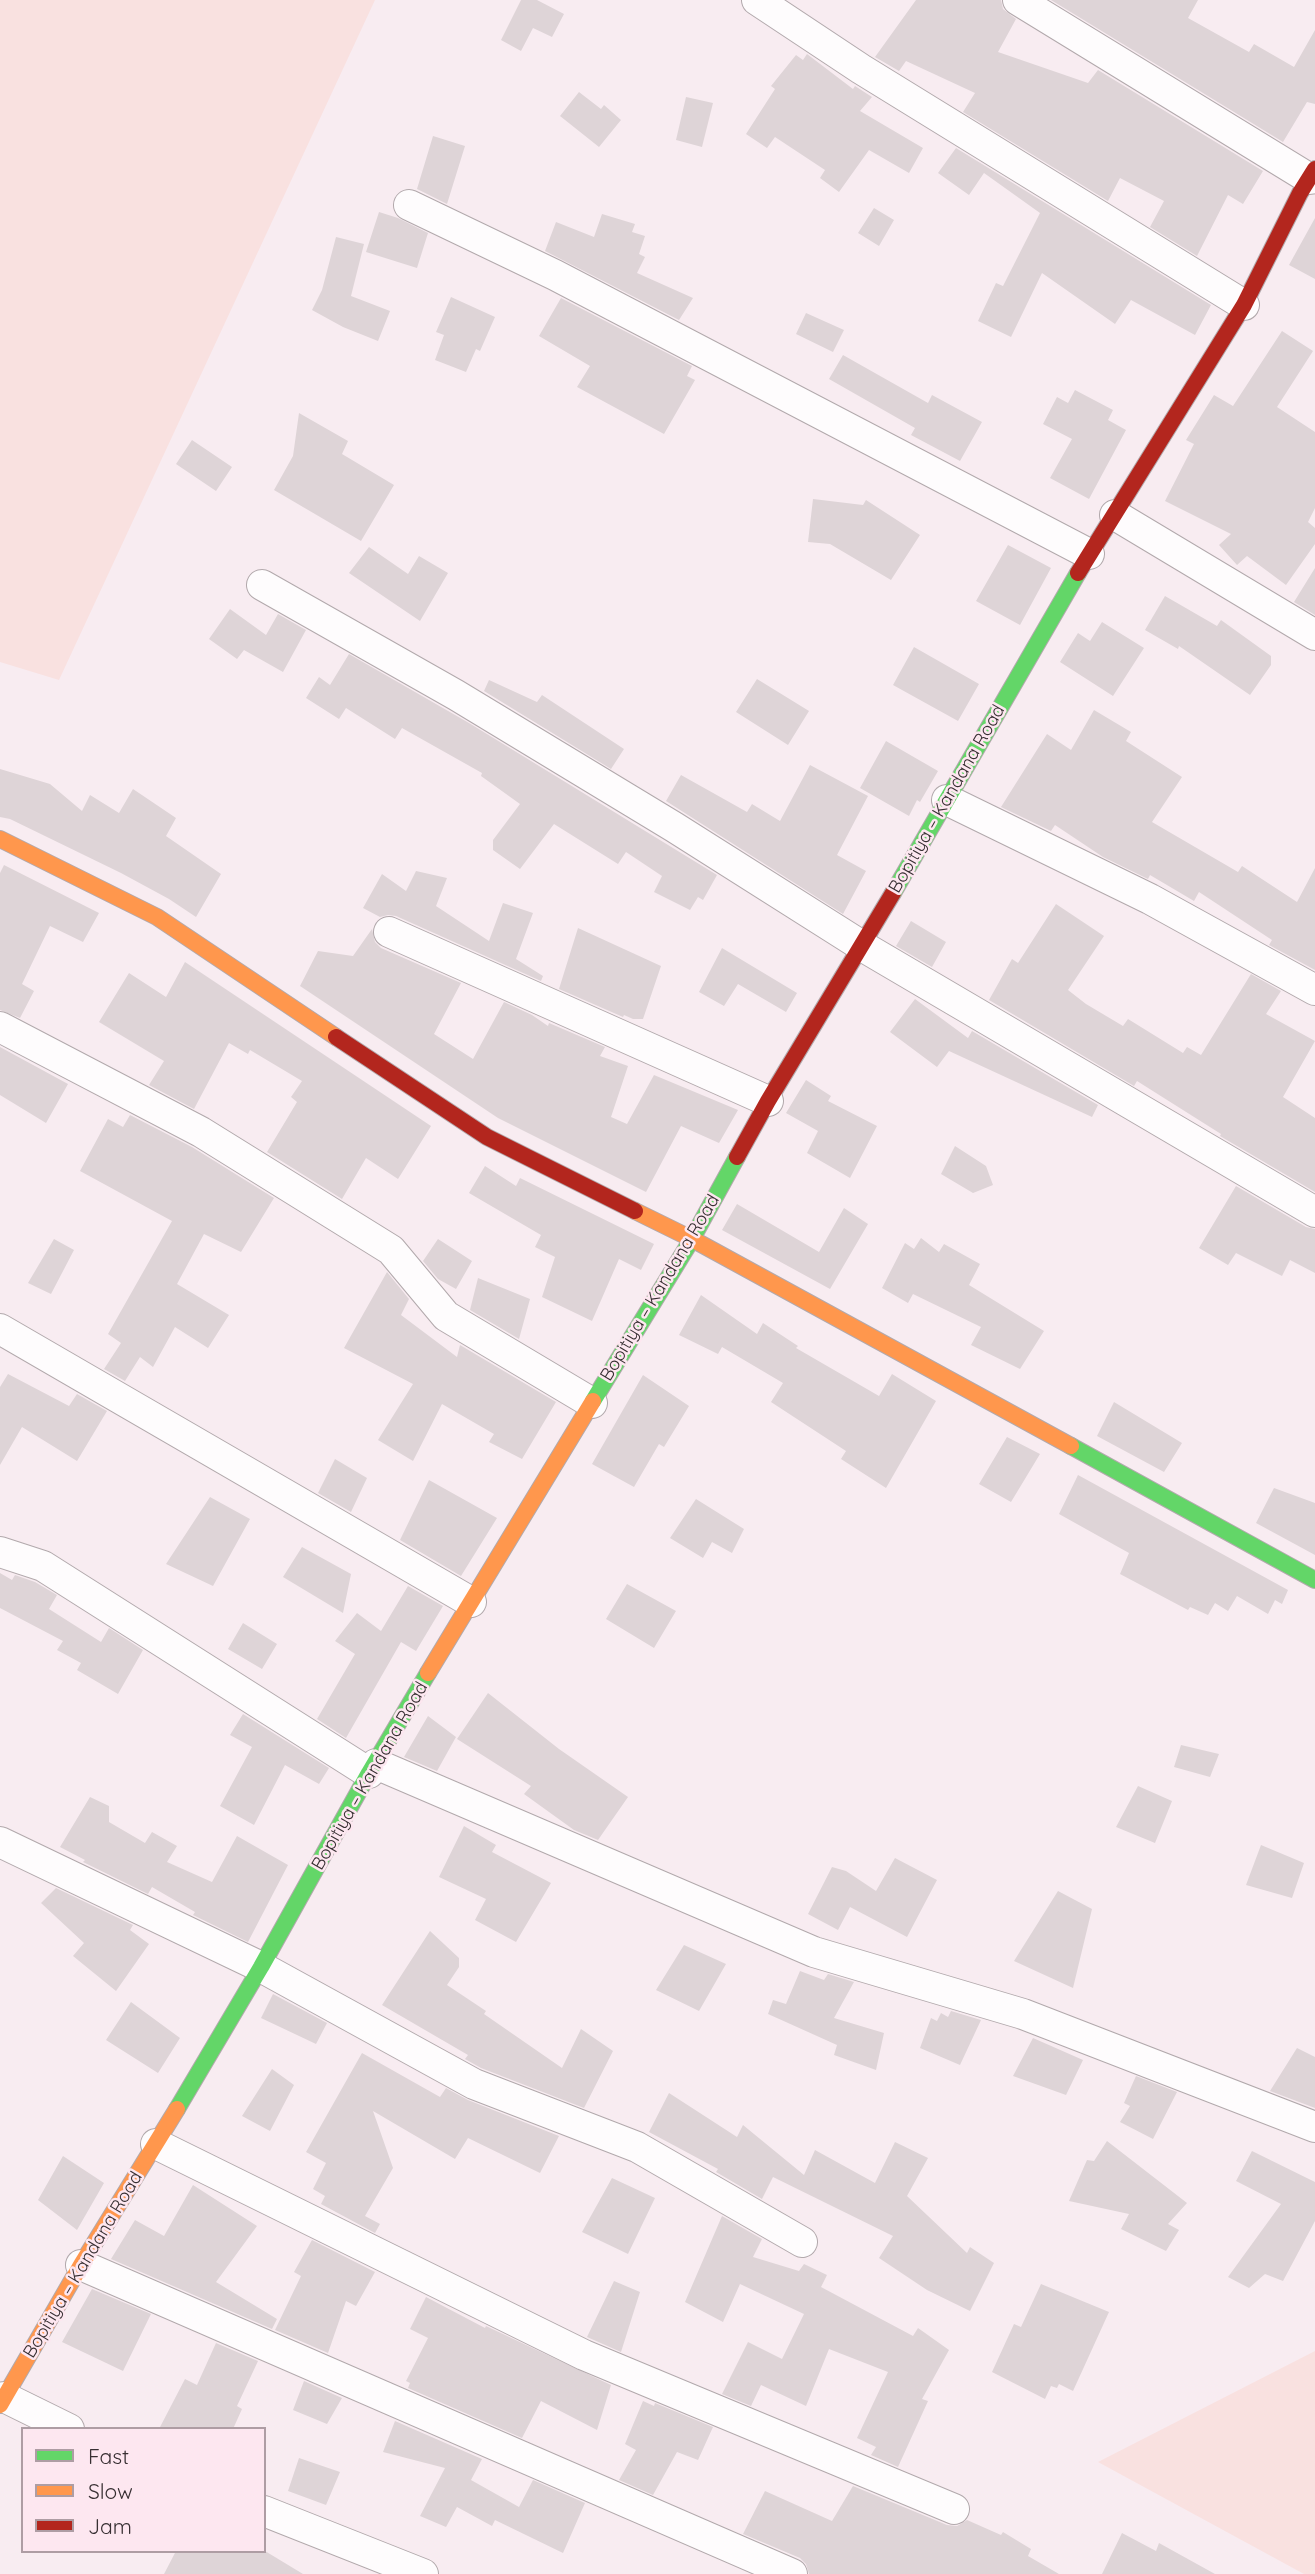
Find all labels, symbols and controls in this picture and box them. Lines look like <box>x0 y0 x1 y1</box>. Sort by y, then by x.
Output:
street label: Bopitiya – Kandana Road <box>884 701 1010 897</box>
street label: Bopitiya – Kandana Road <box>596 1191 724 1385</box>
street label: Bopitiya – Kandana Road <box>307 1678 433 1874</box>
street label: Bopitiya – Kandana Road <box>19 2168 147 2362</box>
legend <box>21 2427 266 2553</box>
text: Fast <box>88 2443 129 2469</box>
text: Slow <box>88 2478 133 2504</box>
text: Jam <box>88 2513 132 2539</box>

